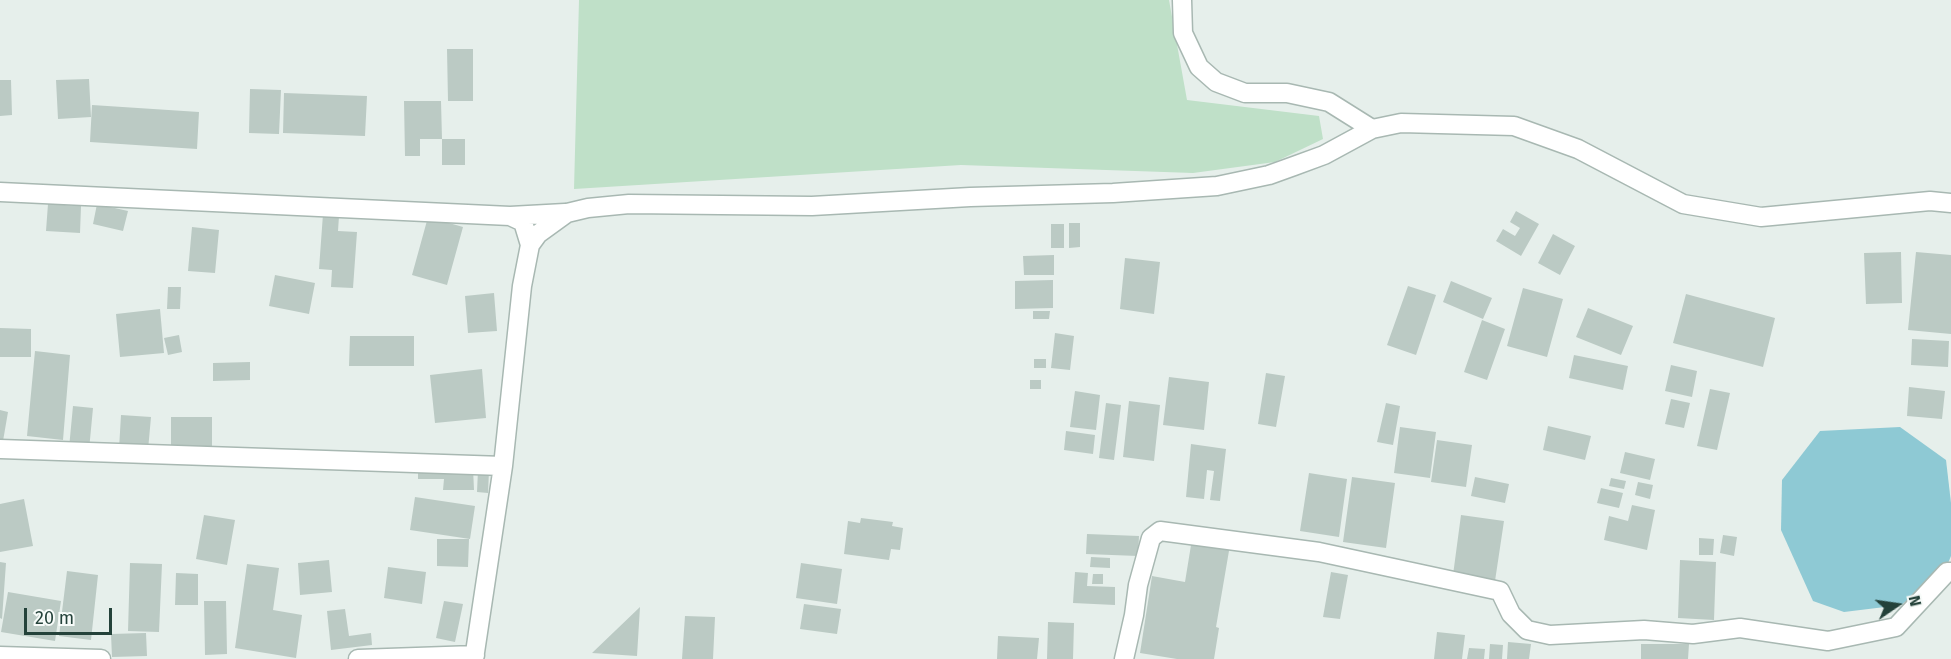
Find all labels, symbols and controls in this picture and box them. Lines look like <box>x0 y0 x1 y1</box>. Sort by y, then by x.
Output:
north arrow <box>1867 575 1927 635</box>
text: N <box>1905 594 1925 608</box>
scale bar <box>27 596 116 634</box>
text: 20 m <box>35 607 74 629</box>

